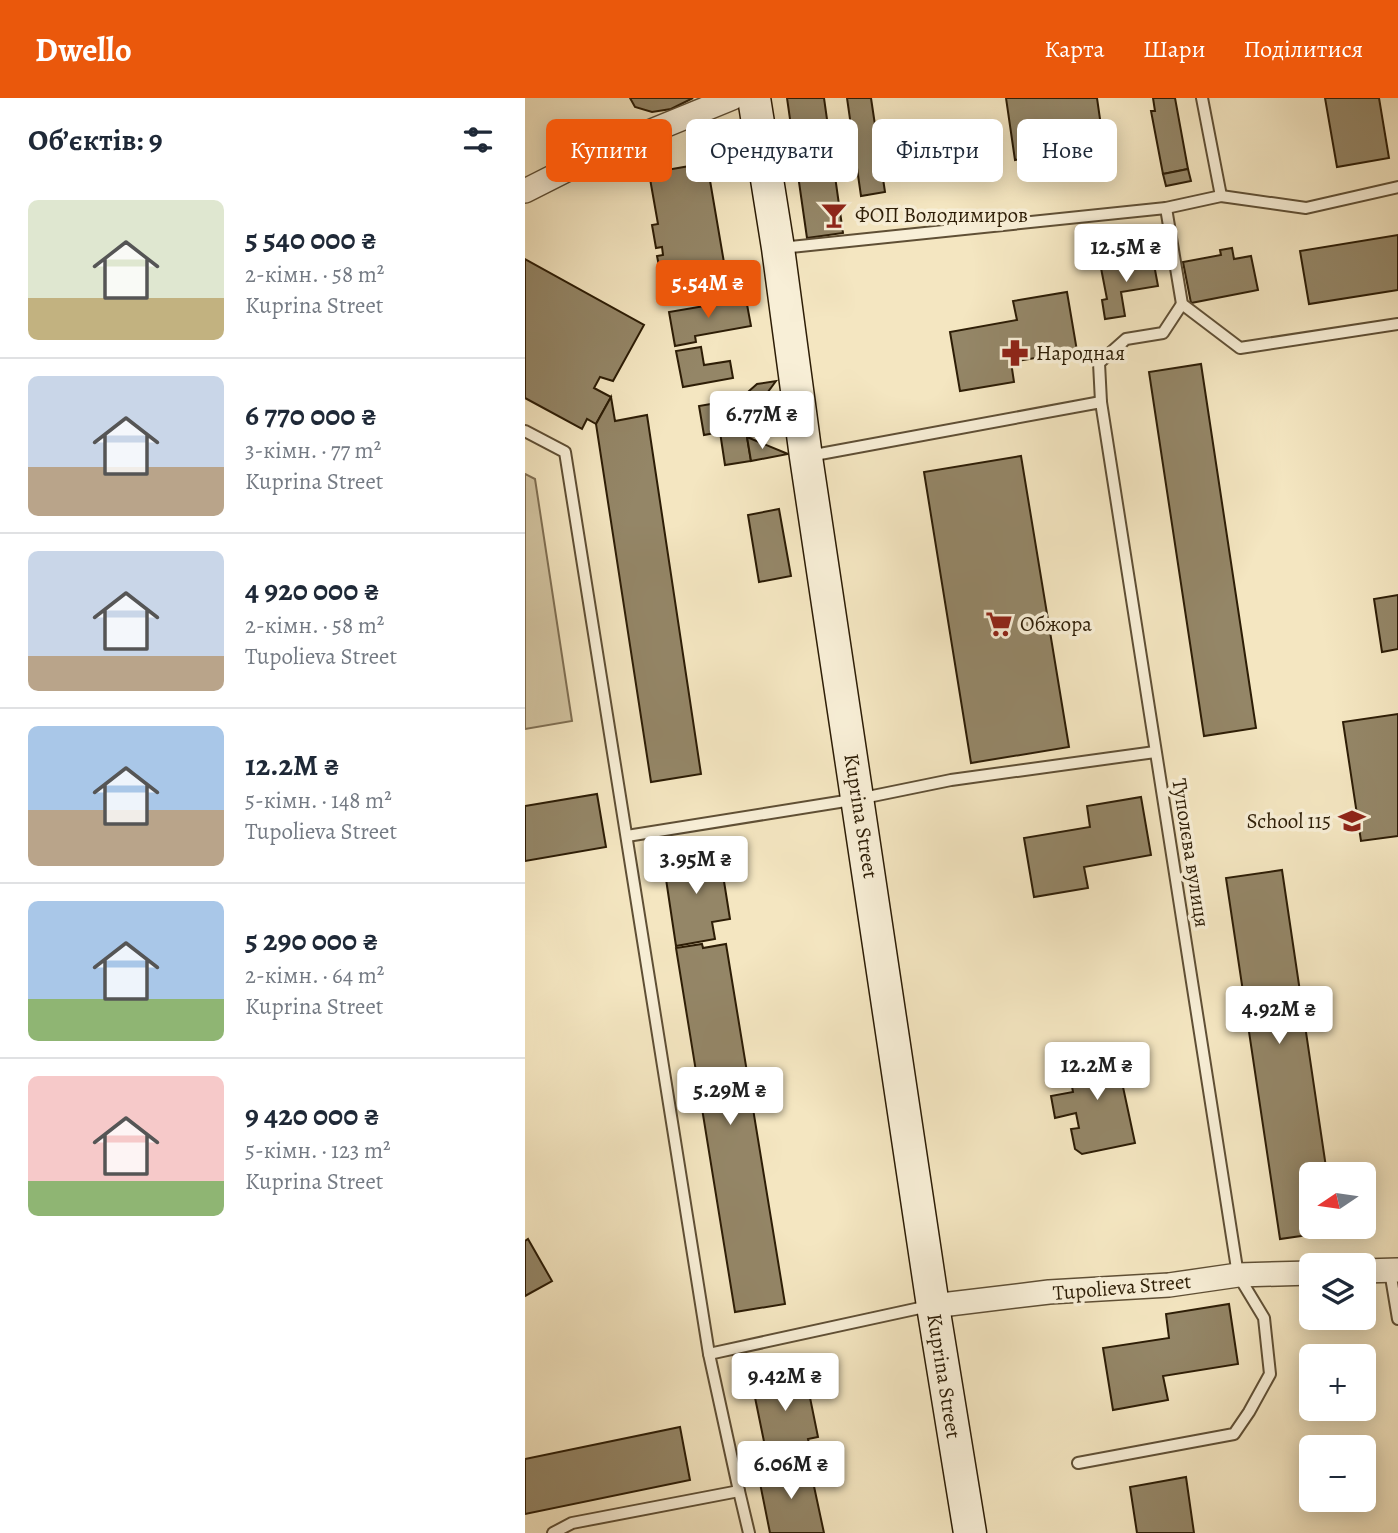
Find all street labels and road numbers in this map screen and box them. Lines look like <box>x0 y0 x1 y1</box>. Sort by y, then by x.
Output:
street label: Kuprina Street <box>837 751 885 881</box>
street label: Туполєва вулиця <box>1165 777 1217 929</box>
street label: Tupolieva Street <box>1052 1267 1192 1307</box>
street label: Kuprina Street <box>920 1311 968 1441</box>

